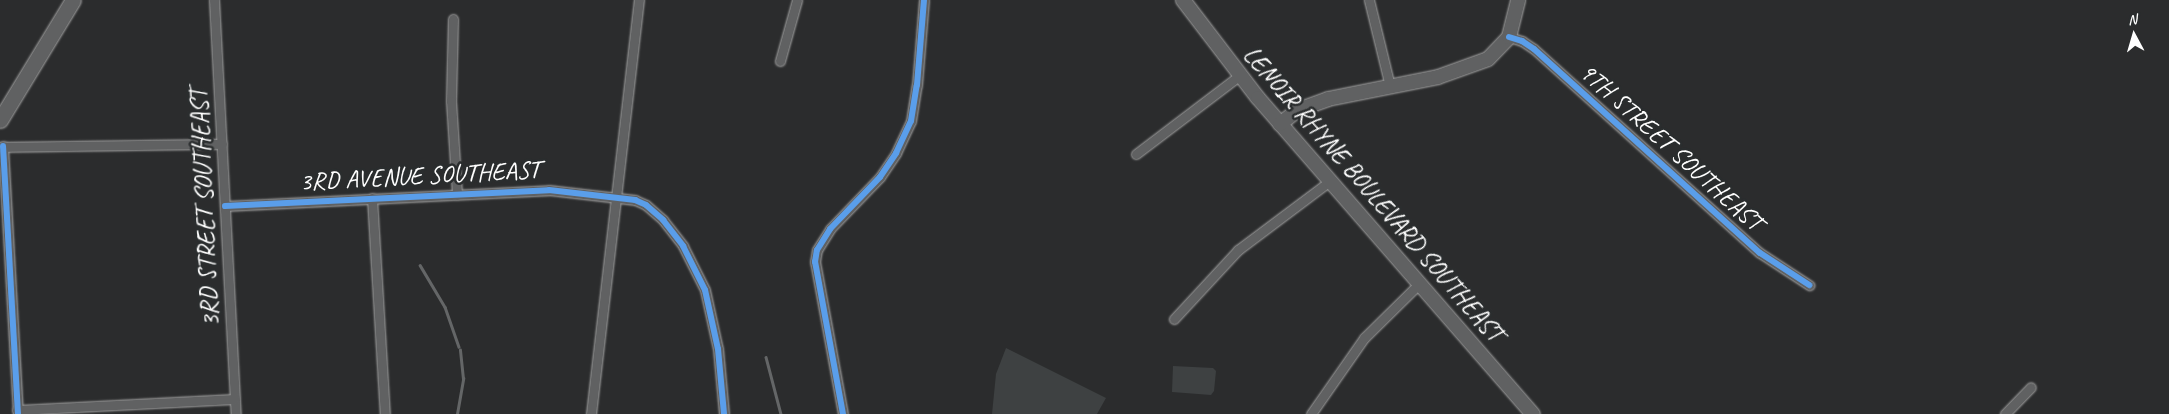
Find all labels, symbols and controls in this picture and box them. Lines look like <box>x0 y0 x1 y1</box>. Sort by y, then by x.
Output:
north arrow <box>2109 10 2159 60</box>
text: N <box>2127 11 2138 28</box>
street label: LENOIR RHYNE BOULEVARD SOUTHEAST <box>1236 40 1510 348</box>
street label: 9TH STREET SOUTHEAST <box>1574 57 1768 237</box>
street label: 3RD STREET SOUTHEAST <box>184 89 226 327</box>
street label: 3RD AVENUE SOUTHEAST <box>300 155 540 197</box>

